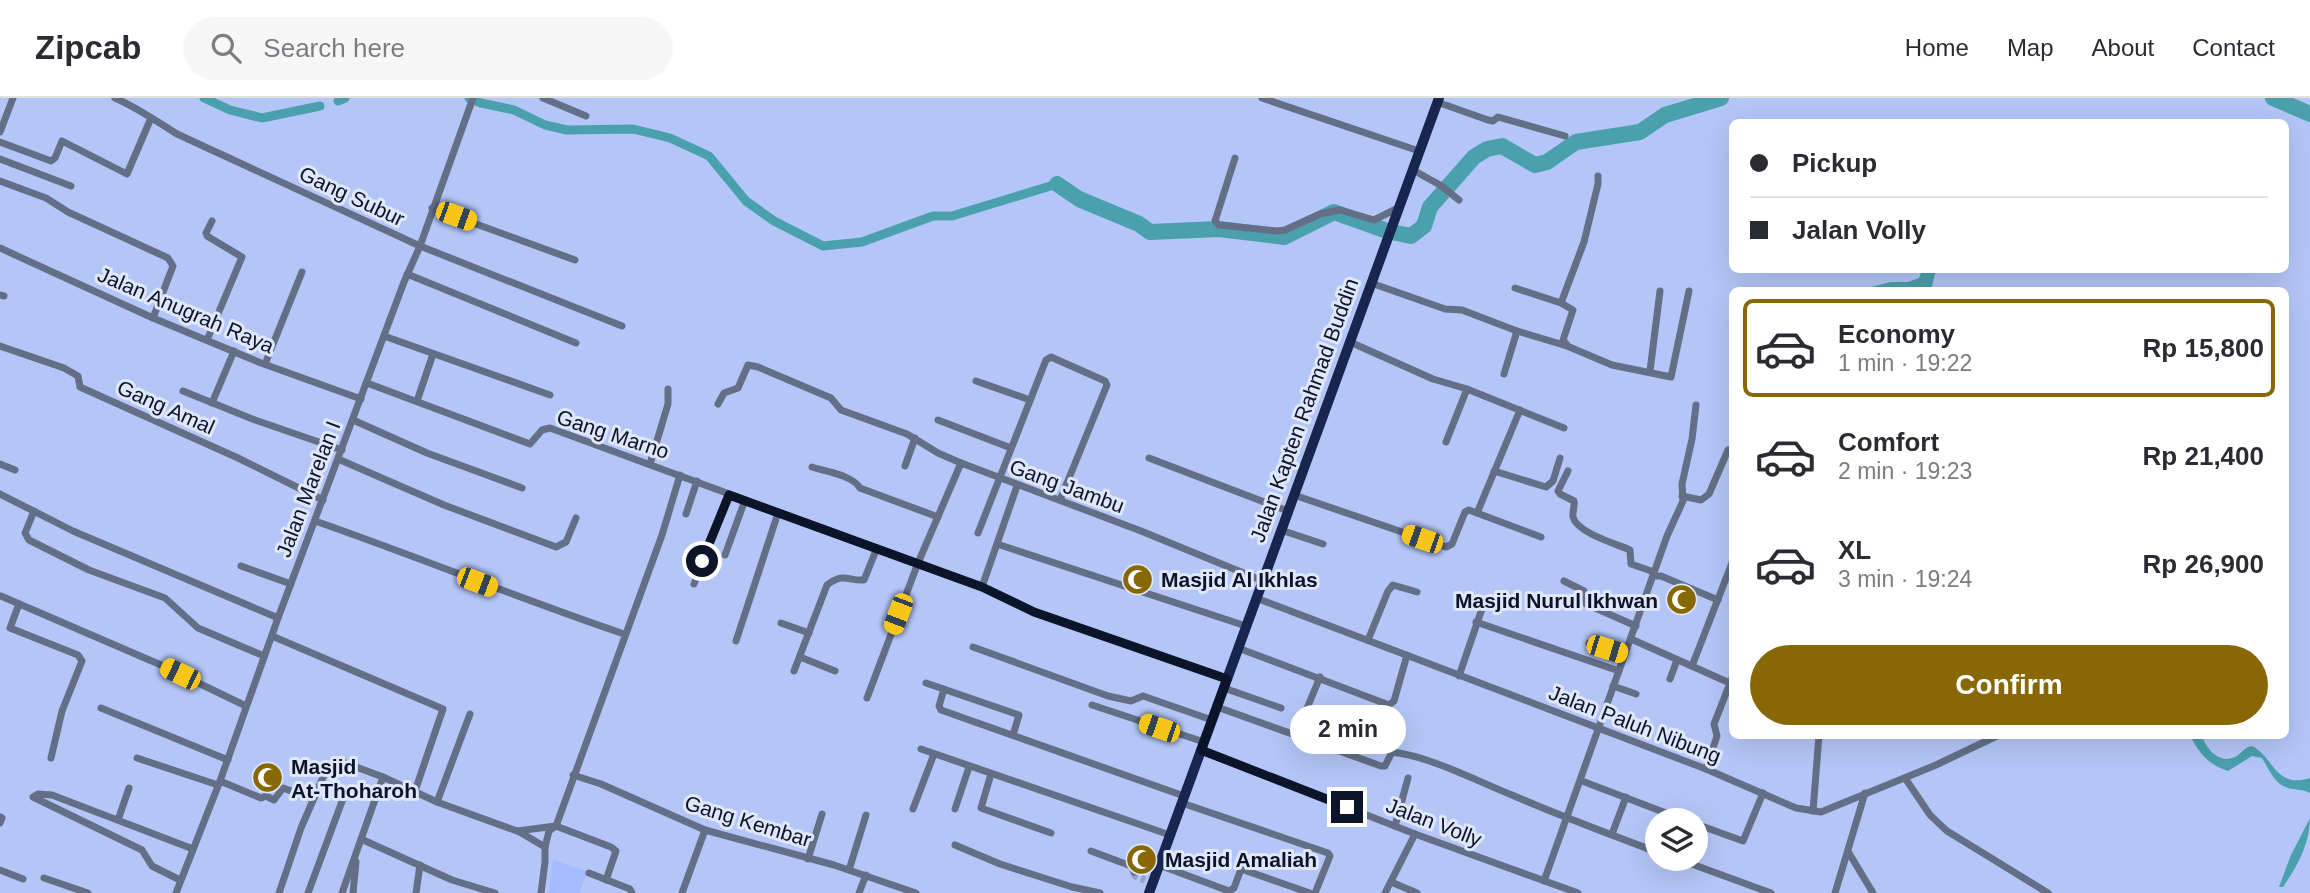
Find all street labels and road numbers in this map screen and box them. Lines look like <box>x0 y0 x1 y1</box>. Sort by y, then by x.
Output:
street label: Gang Subur <box>296 162 408 230</box>
street label: Jalan Anugrah Raya <box>94 262 278 358</box>
street label: Jalan Kapten Rahmad Buddin <box>1245 275 1363 545</box>
street label: Gang Amal <box>114 375 218 439</box>
street label: Gang Marno <box>554 405 672 463</box>
street label: Jalan Marelan I <box>272 418 344 560</box>
street label: Gang Jambu <box>1007 455 1127 517</box>
street label: Jalan Paluh Nibung <box>1546 681 1724 767</box>
street label: Gang Kembar <box>682 791 814 851</box>
street label: Jalan Volly <box>1383 793 1485 851</box>

